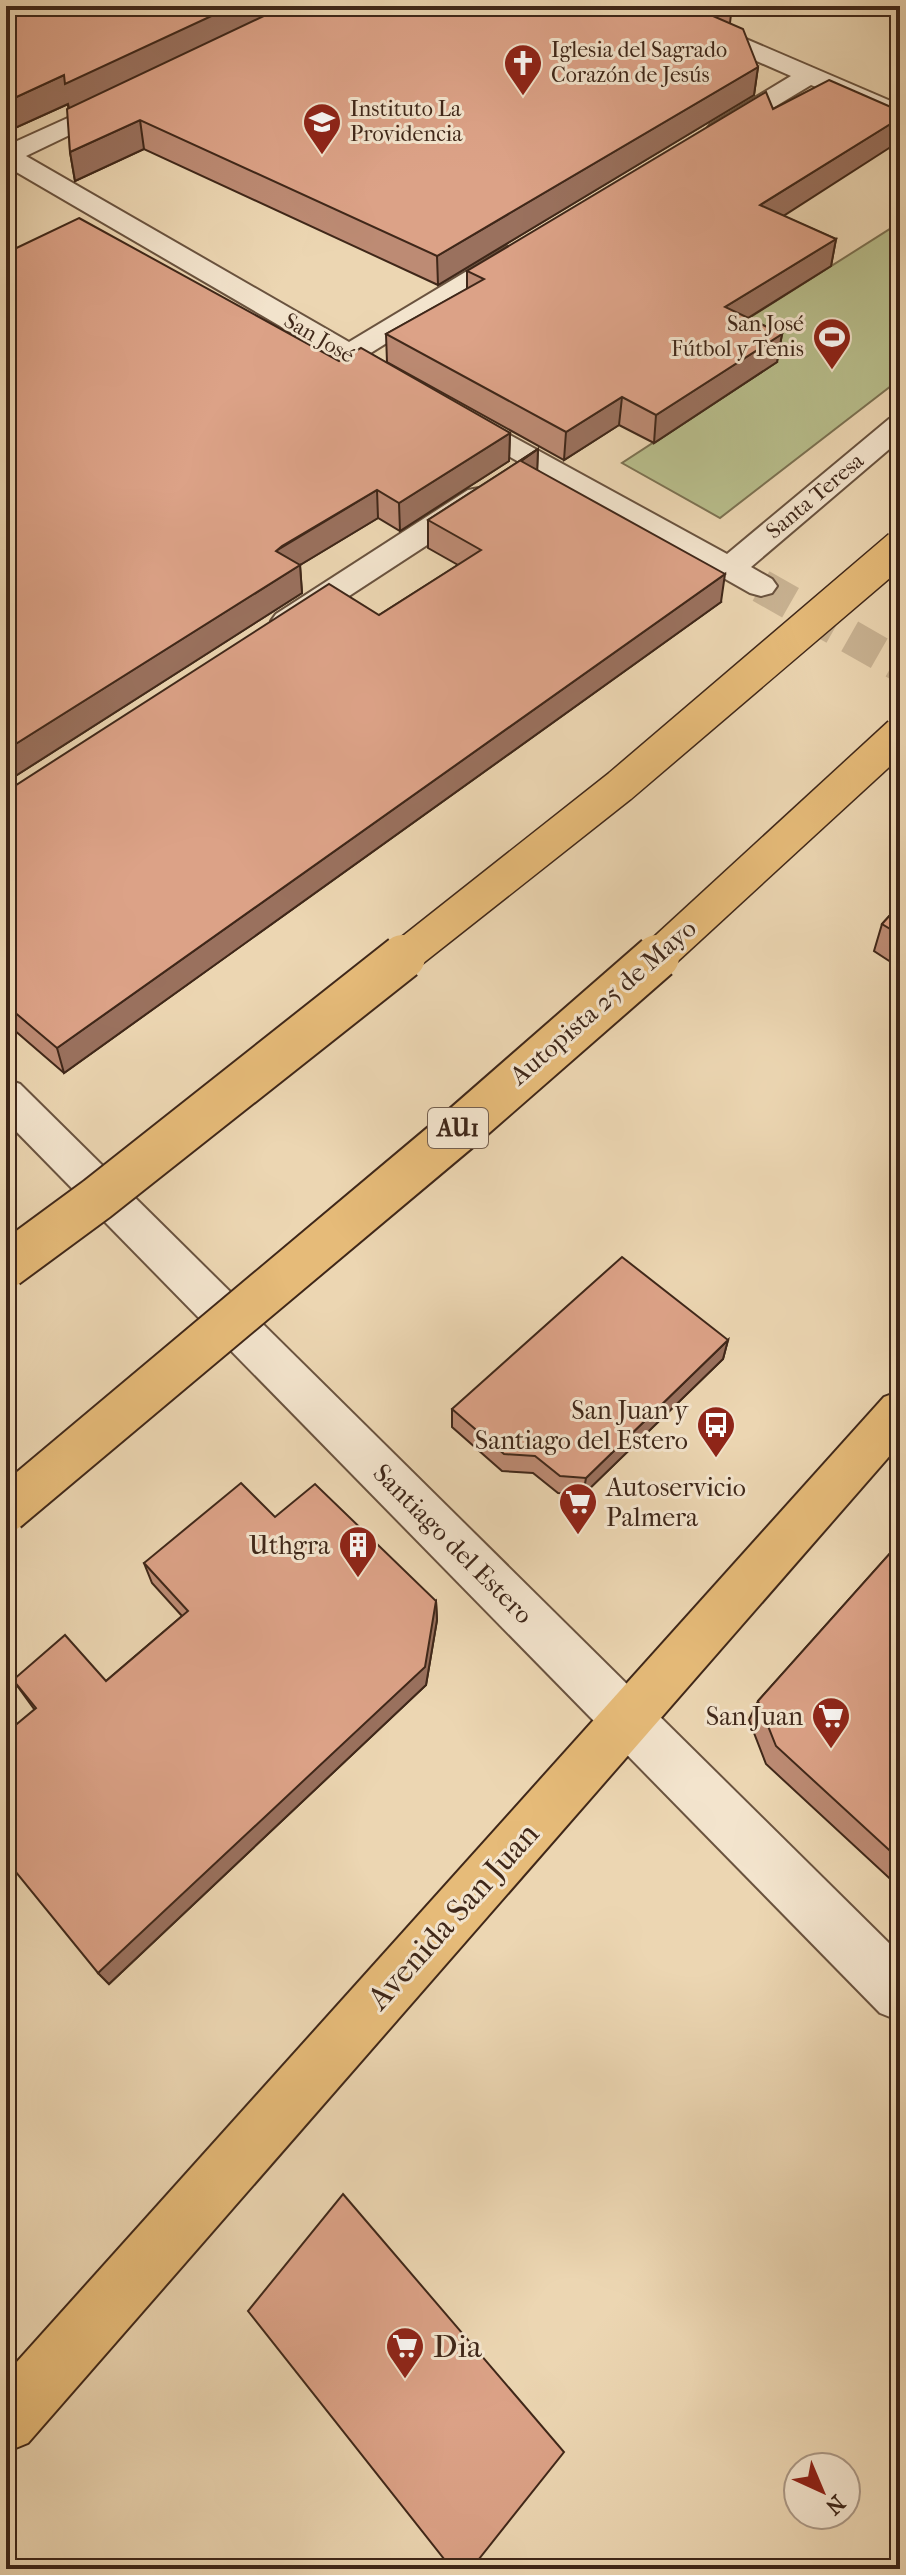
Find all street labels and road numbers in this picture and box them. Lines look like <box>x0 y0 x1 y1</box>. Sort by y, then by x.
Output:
street label: San José <box>279 307 359 369</box>
street label: Santa Teresa <box>761 447 870 544</box>
street label: Autopista 25 de Mayo <box>503 913 702 1092</box>
road number: AU1 <box>428 1108 488 1148</box>
street label: Santiago del Estero <box>367 1458 539 1630</box>
street label: Avenida San Juan <box>358 1815 547 2018</box>

